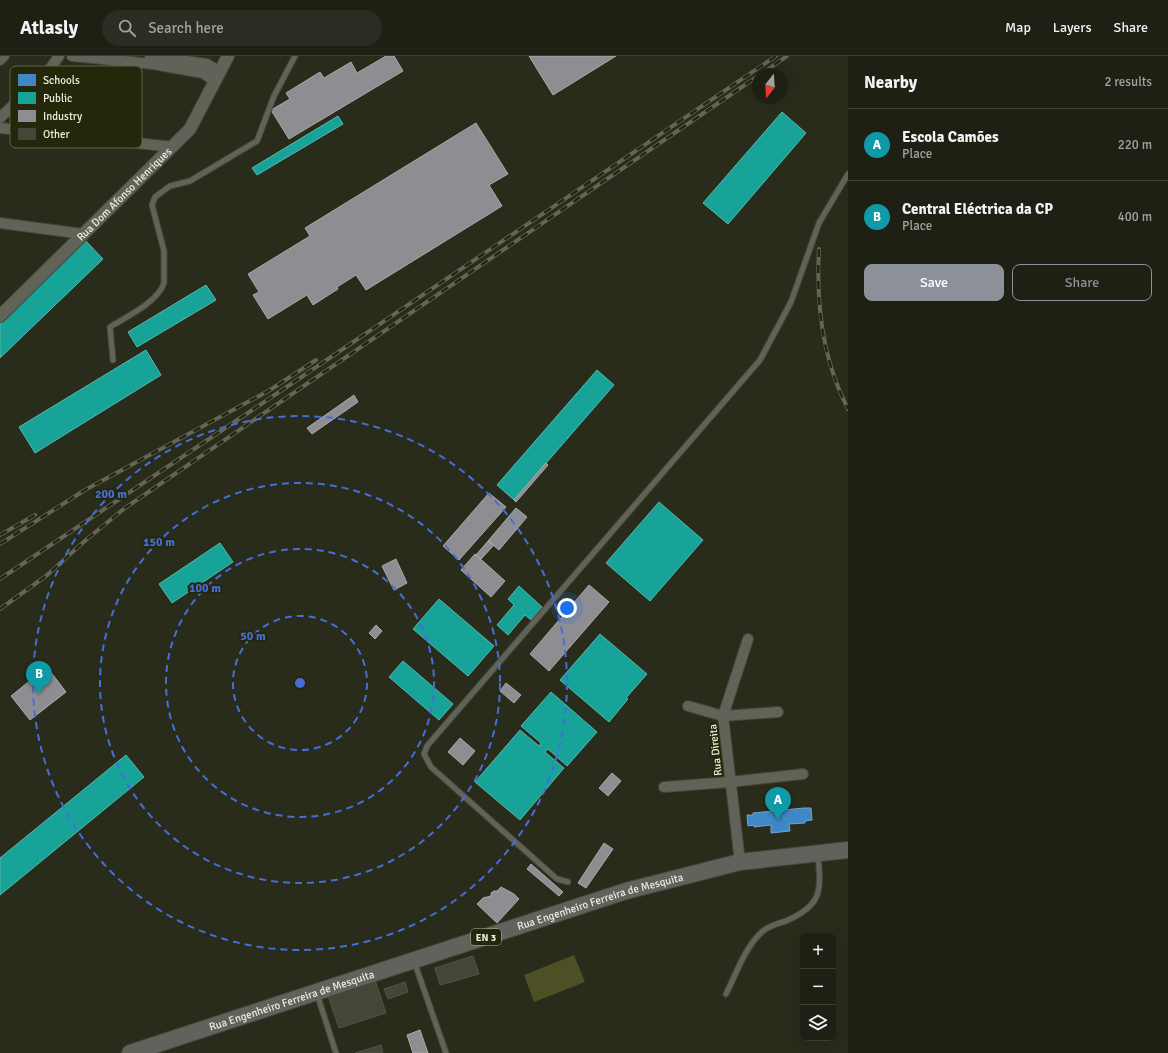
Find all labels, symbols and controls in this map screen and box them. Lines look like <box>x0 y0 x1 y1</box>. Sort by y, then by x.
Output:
search box <box>102 10 382 46</box>
text: Atlasly <box>20 16 78 40</box>
icon: search <box>116 17 138 39</box>
text: Search here <box>148 19 224 37</box>
text: Map <box>1005 19 1031 36</box>
text: Layers <box>1053 19 1092 36</box>
text: Share <box>1114 19 1148 36</box>
legend <box>10 66 142 148</box>
north arrow <box>752 68 788 104</box>
text: Nearby <box>864 72 917 93</box>
text: Schools <box>43 74 80 87</box>
text: 2 results <box>1104 74 1152 90</box>
text: Public <box>43 92 72 105</box>
text: Industry <box>43 110 83 123</box>
text: Other <box>43 128 70 141</box>
text: Escola Camões <box>902 128 999 146</box>
text: A <box>873 137 881 153</box>
text: 220 m <box>1118 137 1152 153</box>
street label: Rua Dom Afonso Henriques <box>74 145 175 244</box>
text: Place <box>902 146 932 162</box>
text: Central Eléctrica da CP <box>902 200 1053 218</box>
text: B <box>873 209 881 225</box>
text: 400 m <box>1118 209 1152 225</box>
text: Place <box>902 218 932 234</box>
button: Save <box>864 264 1004 301</box>
button: Share <box>1012 264 1152 301</box>
text: 200 m <box>95 487 127 502</box>
text: 150 m <box>143 535 175 550</box>
text: 100 m <box>189 581 221 596</box>
your location <box>557 598 577 618</box>
text: 50 m <box>240 629 266 644</box>
pin: B <box>26 661 52 694</box>
centre of rings <box>293 676 307 690</box>
street label: Rua Direita <box>706 723 725 777</box>
pin: A <box>765 787 791 820</box>
street label: Rua Engenheiro Ferreira de Mesquita <box>515 871 685 933</box>
road number: EN 3 <box>471 929 501 945</box>
map controls <box>800 933 836 1041</box>
button: + <box>800 933 836 969</box>
street label: Rua Engenheiro Ferreira de Mesquita <box>207 968 376 1034</box>
button: − <box>800 969 836 1005</box>
button: layers <box>800 1005 836 1041</box>

